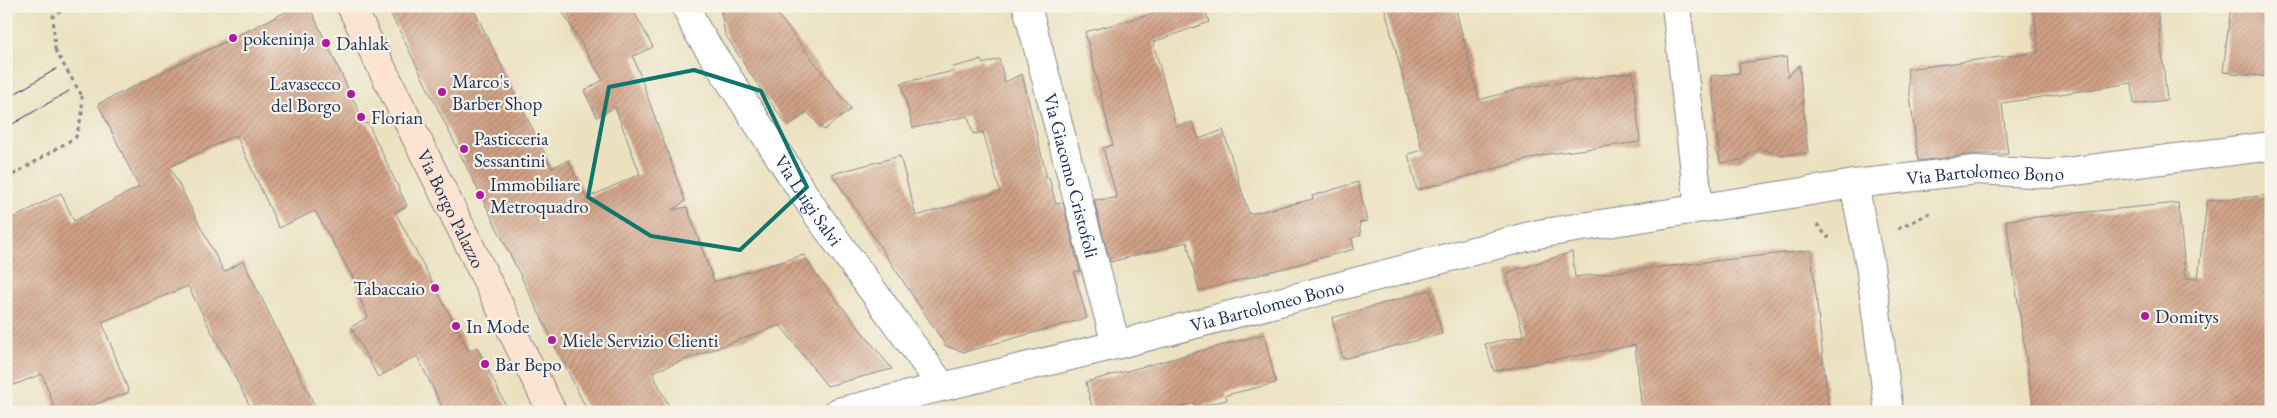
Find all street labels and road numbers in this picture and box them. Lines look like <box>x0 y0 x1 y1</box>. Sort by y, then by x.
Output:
street label: Via Giacomo Cristofoli <box>1037 90 1105 261</box>
street label: Via Borgo Palazzo <box>411 145 491 272</box>
street label: Via Luigi Salvi <box>769 150 848 251</box>
street label: Via Bartolomeo Bono <box>1905 158 2065 191</box>
street label: Via Bartolomeo Bono <box>1188 274 1347 338</box>

